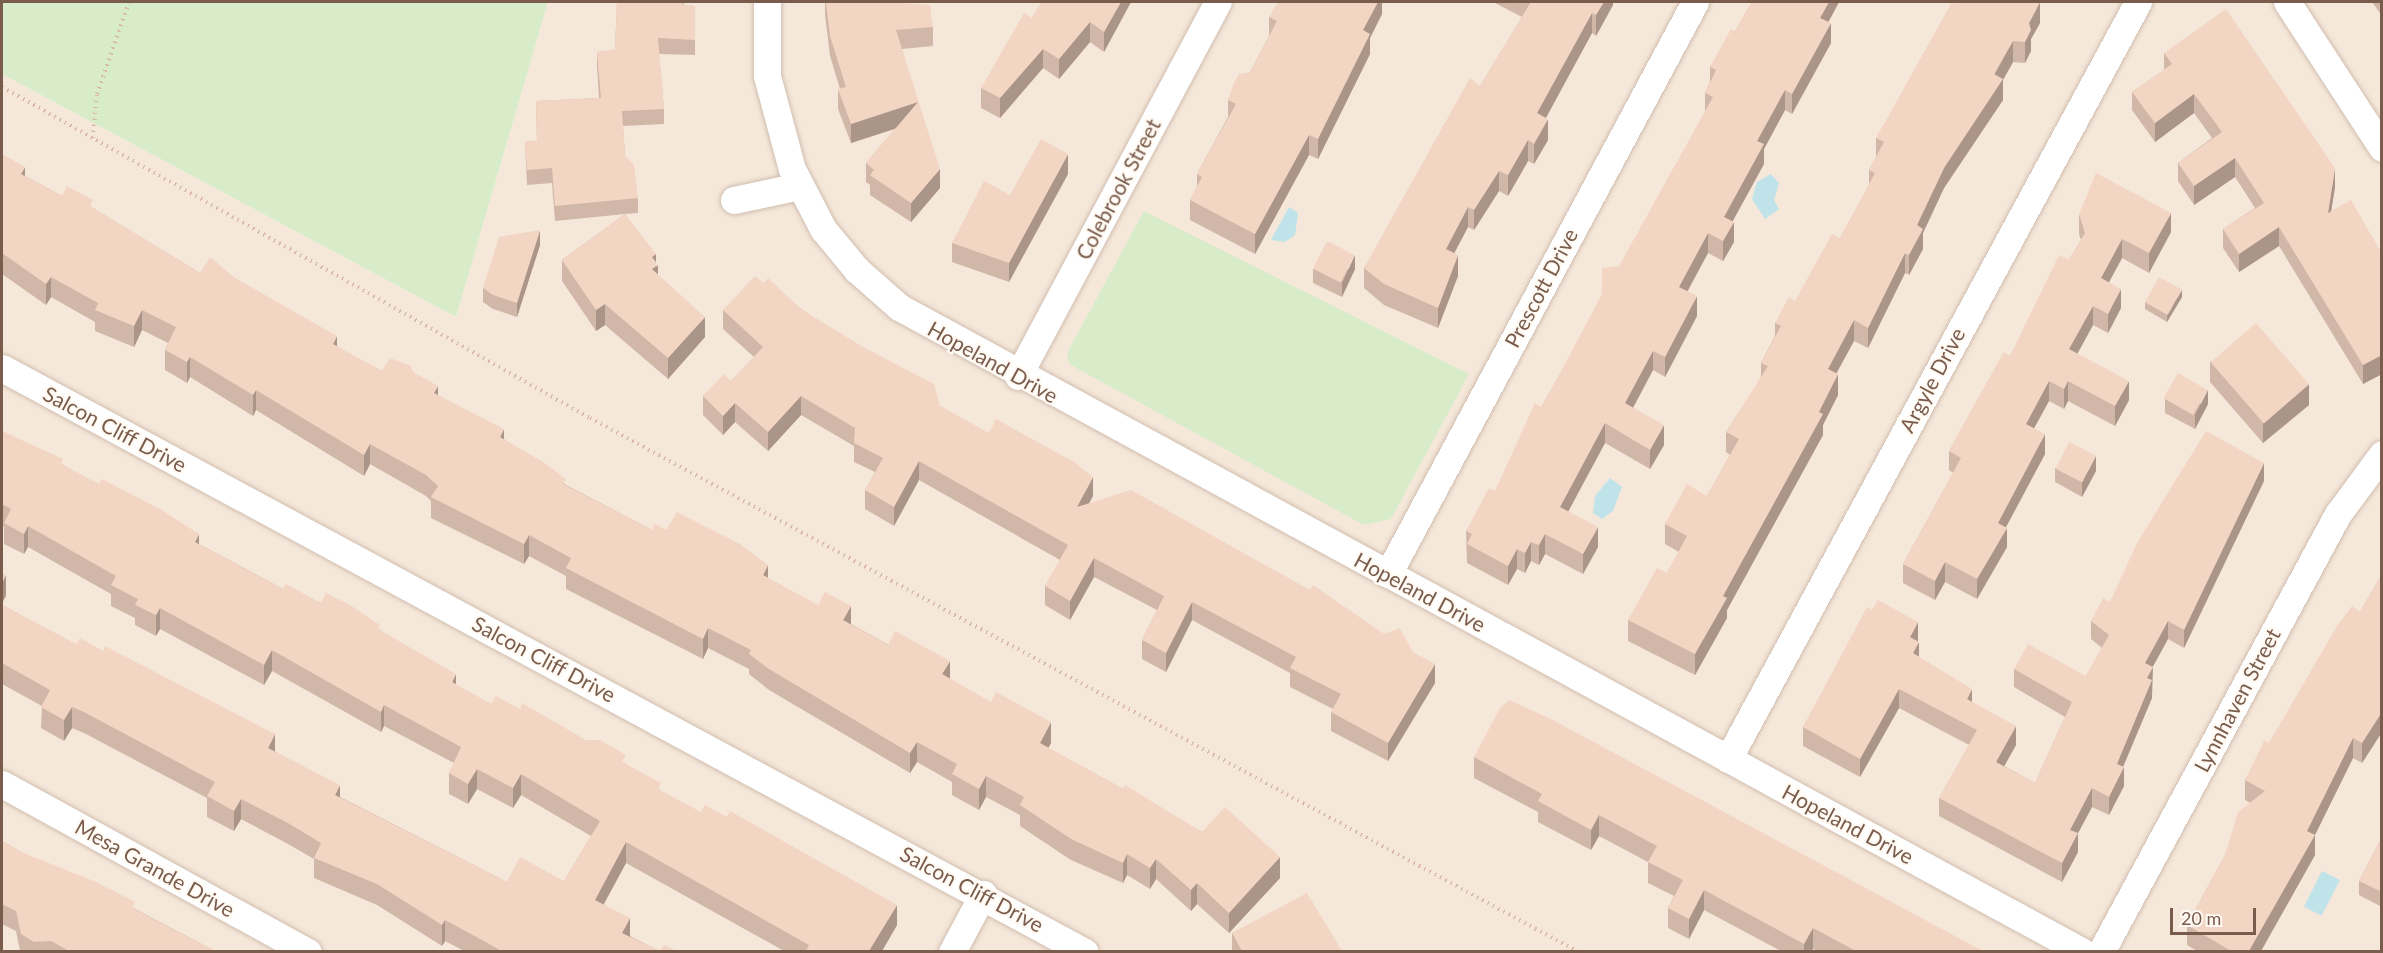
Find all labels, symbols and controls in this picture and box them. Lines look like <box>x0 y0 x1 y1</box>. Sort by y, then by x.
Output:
street label: Colebrook Street <box>1070 114 1166 264</box>
street label: Prescott Drive <box>1499 224 1583 352</box>
street label: Hopeland Drive <box>924 316 1062 408</box>
street label: Argyle Drive <box>1894 323 1970 437</box>
street label: Salcon Cliff Drive <box>39 381 191 477</box>
street label: Hopeland Drive <box>1350 547 1490 637</box>
street label: Salcon Cliff Drive <box>468 611 620 707</box>
street label: Lynnhaven Street <box>2189 624 2285 776</box>
street label: Hopeland Drive <box>1778 779 1918 869</box>
street label: Mesa Grande Drive <box>71 814 239 922</box>
street label: Salcon Cliff Drive <box>896 841 1048 937</box>
scale bar <box>2173 896 2258 934</box>
text: 20 m <box>2181 907 2221 929</box>

